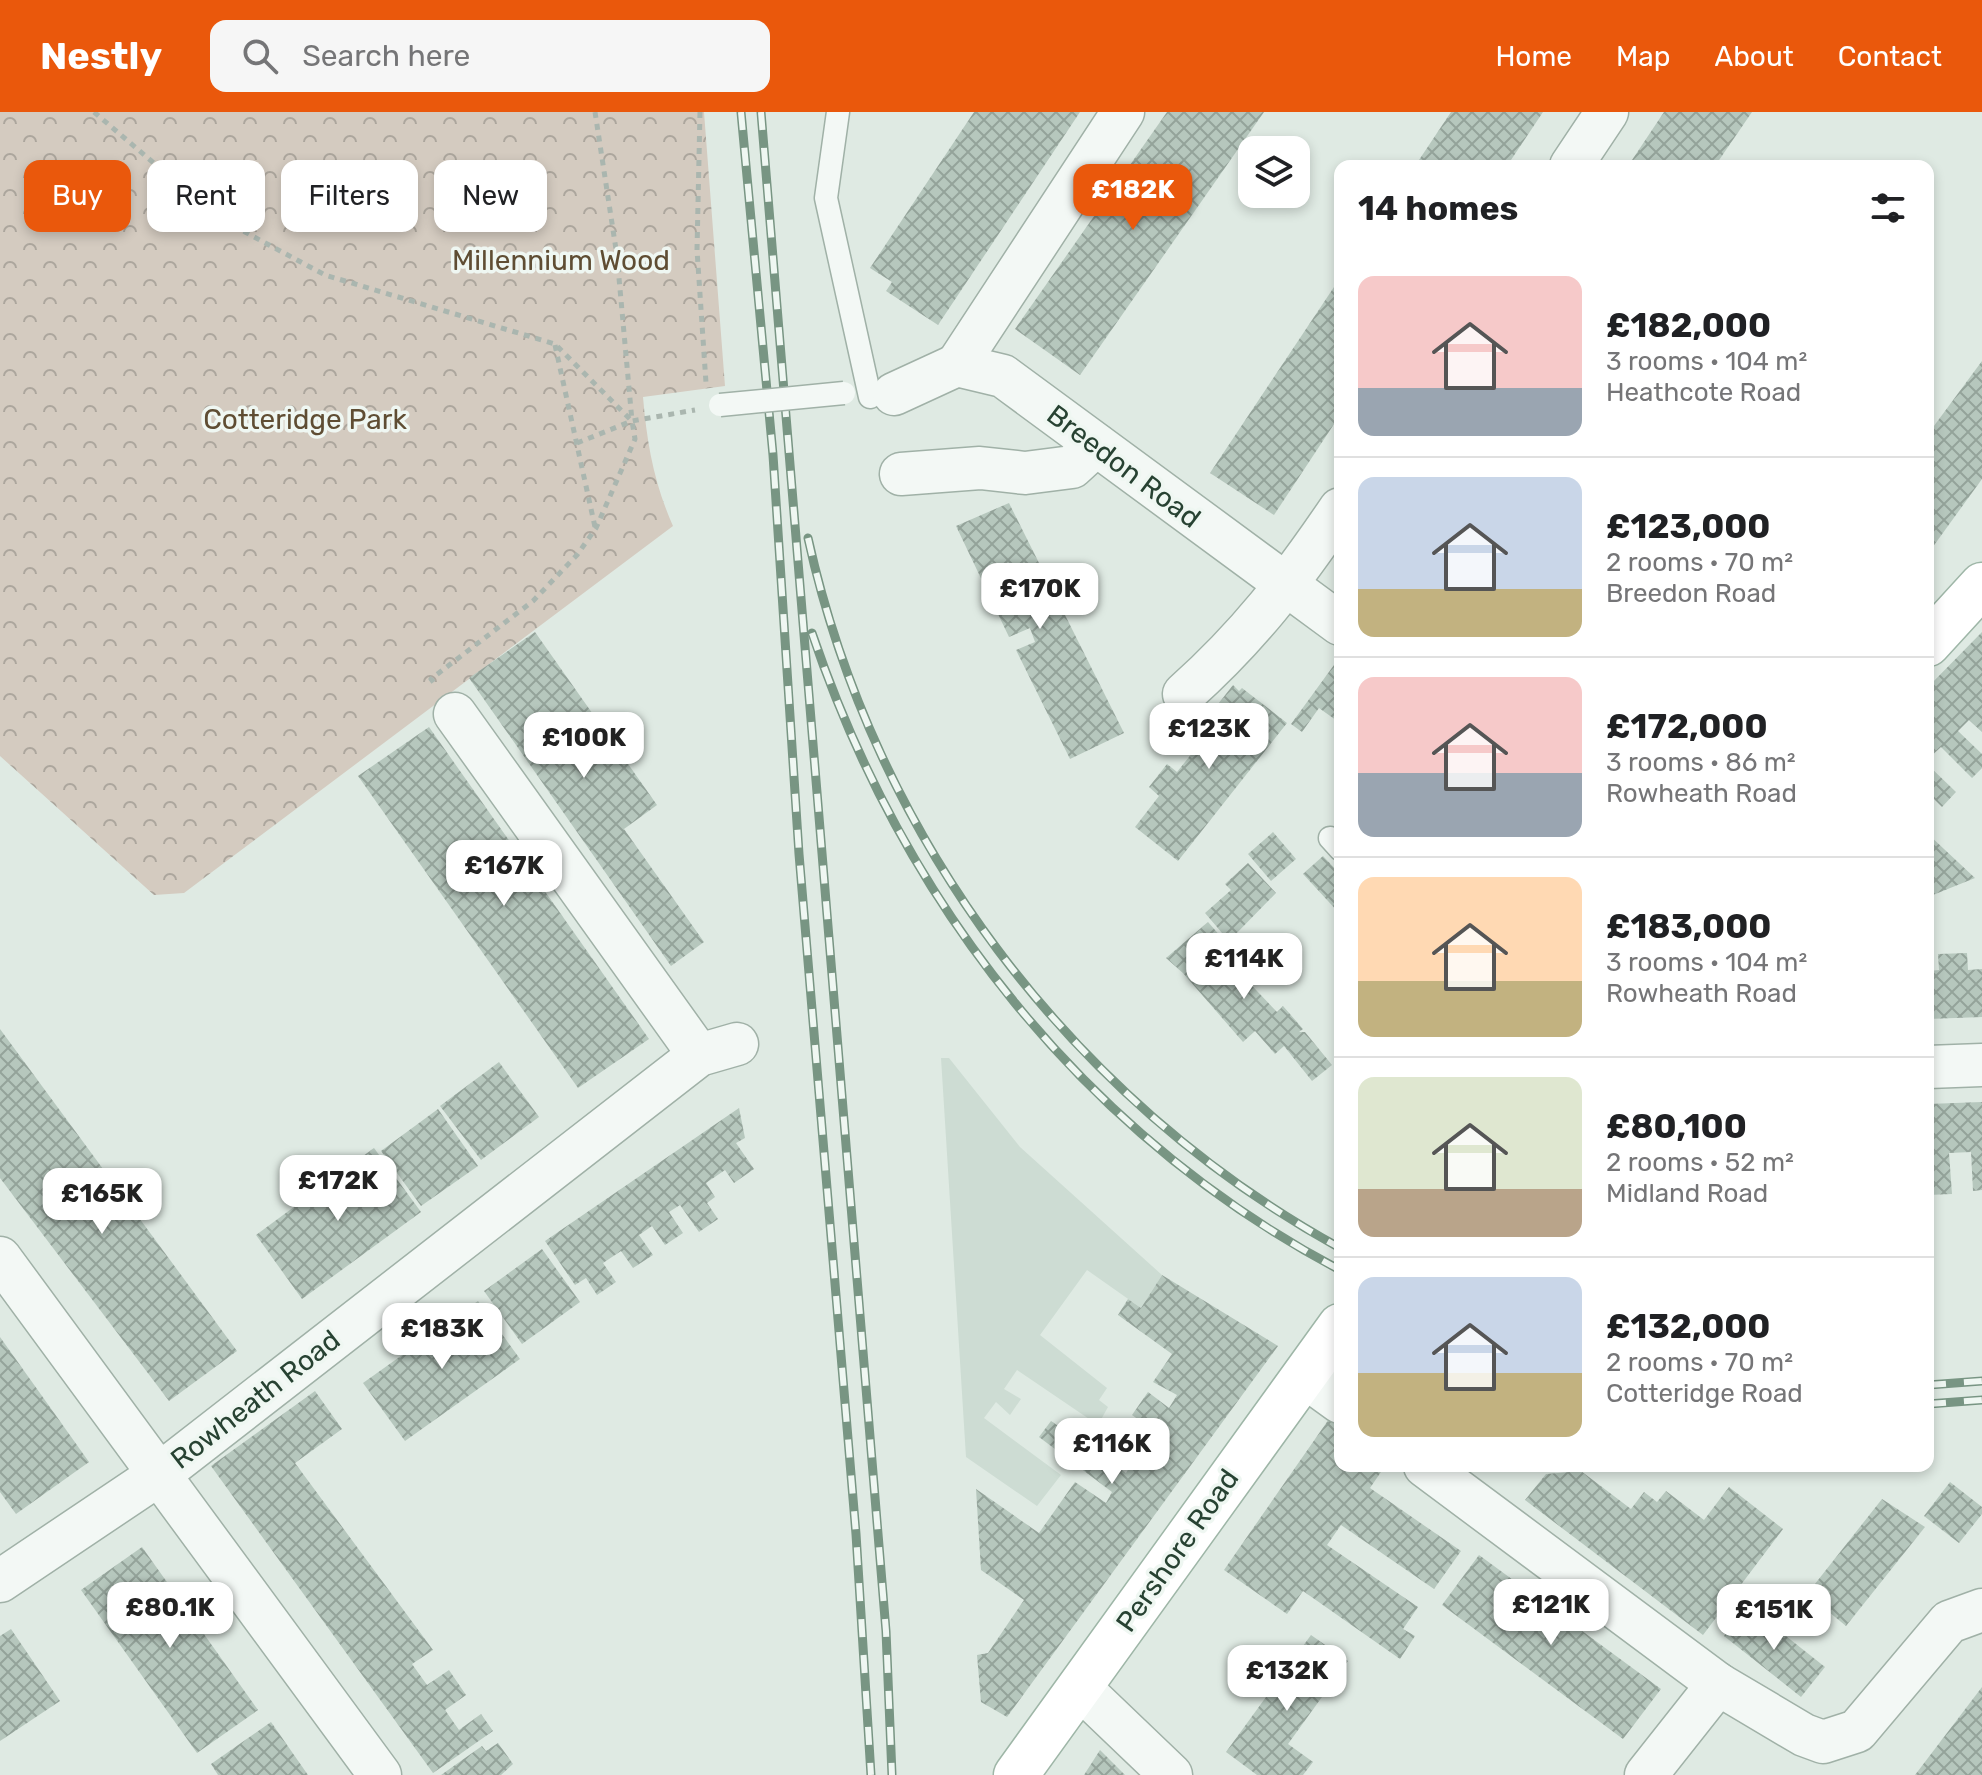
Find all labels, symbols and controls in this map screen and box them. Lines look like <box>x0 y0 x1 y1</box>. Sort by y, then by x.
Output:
search box <box>210 20 770 92</box>
text: Nestly <box>40 33 162 79</box>
icon: search <box>238 34 282 78</box>
text: Search here <box>302 38 470 74</box>
text: Home <box>1495 40 1572 73</box>
text: Map <box>1616 40 1670 73</box>
text: About <box>1714 40 1794 73</box>
text: Contact <box>1838 40 1942 73</box>
map controls <box>1238 136 1310 208</box>
button: layers <box>1238 136 1310 208</box>
chip: Buy <box>24 160 131 232</box>
chip: Rent <box>147 160 265 232</box>
chip: Filters <box>281 160 418 232</box>
chip: New <box>434 160 547 232</box>
pin: £182K <box>1077 164 1189 232</box>
text: £182K <box>1091 174 1175 205</box>
icon: filters <box>1866 186 1910 230</box>
text: 14 homes <box>1358 188 1518 229</box>
park label: Millennium Wood <box>452 244 670 277</box>
text: £182,000 <box>1606 305 1771 346</box>
icon: home <box>1422 308 1518 404</box>
text: 3 rooms · 104 m² <box>1606 346 1807 377</box>
text: Heathcote Road <box>1606 377 1801 408</box>
street label: Breedon Road <box>1041 398 1207 535</box>
park label: Cotteridge Park <box>203 403 407 436</box>
text: £123,000 <box>1606 506 1771 547</box>
icon: home <box>1422 509 1518 605</box>
text: 2 rooms · 70 m² <box>1606 547 1793 578</box>
pin: £170K <box>984 563 1096 631</box>
text: £170K <box>999 573 1081 604</box>
text: Breedon Road <box>1606 578 1776 609</box>
pin: £123K <box>1153 703 1265 771</box>
text: £172,000 <box>1606 706 1768 747</box>
icon: home <box>1422 709 1518 805</box>
pin: £100K <box>528 712 640 780</box>
text: £123K <box>1168 713 1250 744</box>
text: £100K <box>542 722 626 753</box>
text: 3 rooms · 86 m² <box>1606 747 1796 778</box>
text: Rowheath Road <box>1606 778 1797 809</box>
pin: £167K <box>448 840 560 908</box>
text: £167K <box>464 850 544 881</box>
text: £183,000 <box>1606 906 1771 947</box>
icon: home <box>1422 909 1518 1005</box>
pin: £114K <box>1188 933 1300 1001</box>
text: £114K <box>1204 943 1284 974</box>
text: 3 rooms · 104 m² <box>1606 947 1807 978</box>
text: Rowheath Road <box>1606 978 1797 1009</box>
text: £80,100 <box>1606 1106 1747 1147</box>
icon: home <box>1422 1109 1518 1205</box>
text: 2 rooms · 52 m² <box>1606 1147 1794 1178</box>
pin: £172K <box>282 1155 394 1223</box>
text: £172K <box>298 1165 378 1196</box>
pin: £165K <box>46 1168 158 1236</box>
text: £165K <box>61 1178 143 1209</box>
text: Midland Road <box>1606 1178 1768 1209</box>
pin: £183K <box>386 1303 498 1371</box>
text: £132,000 <box>1606 1306 1771 1347</box>
icon: home <box>1422 1309 1518 1405</box>
text: £183K <box>400 1313 484 1344</box>
street label: Rowheath Road <box>164 1323 346 1476</box>
text: 2 rooms · 70 m² <box>1606 1347 1793 1378</box>
text: Cotteridge Road <box>1606 1378 1803 1409</box>
pin: £116K <box>1056 1418 1168 1486</box>
text: £116K <box>1073 1428 1151 1459</box>
street label: Pershore Road <box>1109 1463 1246 1638</box>
pin: £121K <box>1495 1579 1607 1647</box>
pin: £80.1K <box>105 1582 235 1650</box>
pin: £151K <box>1718 1584 1830 1652</box>
text: £121K <box>1512 1589 1590 1620</box>
text: £80.1K <box>125 1592 215 1623</box>
text: £151K <box>1735 1594 1813 1625</box>
pin: £132K <box>1231 1645 1343 1713</box>
text: £132K <box>1246 1655 1328 1686</box>

